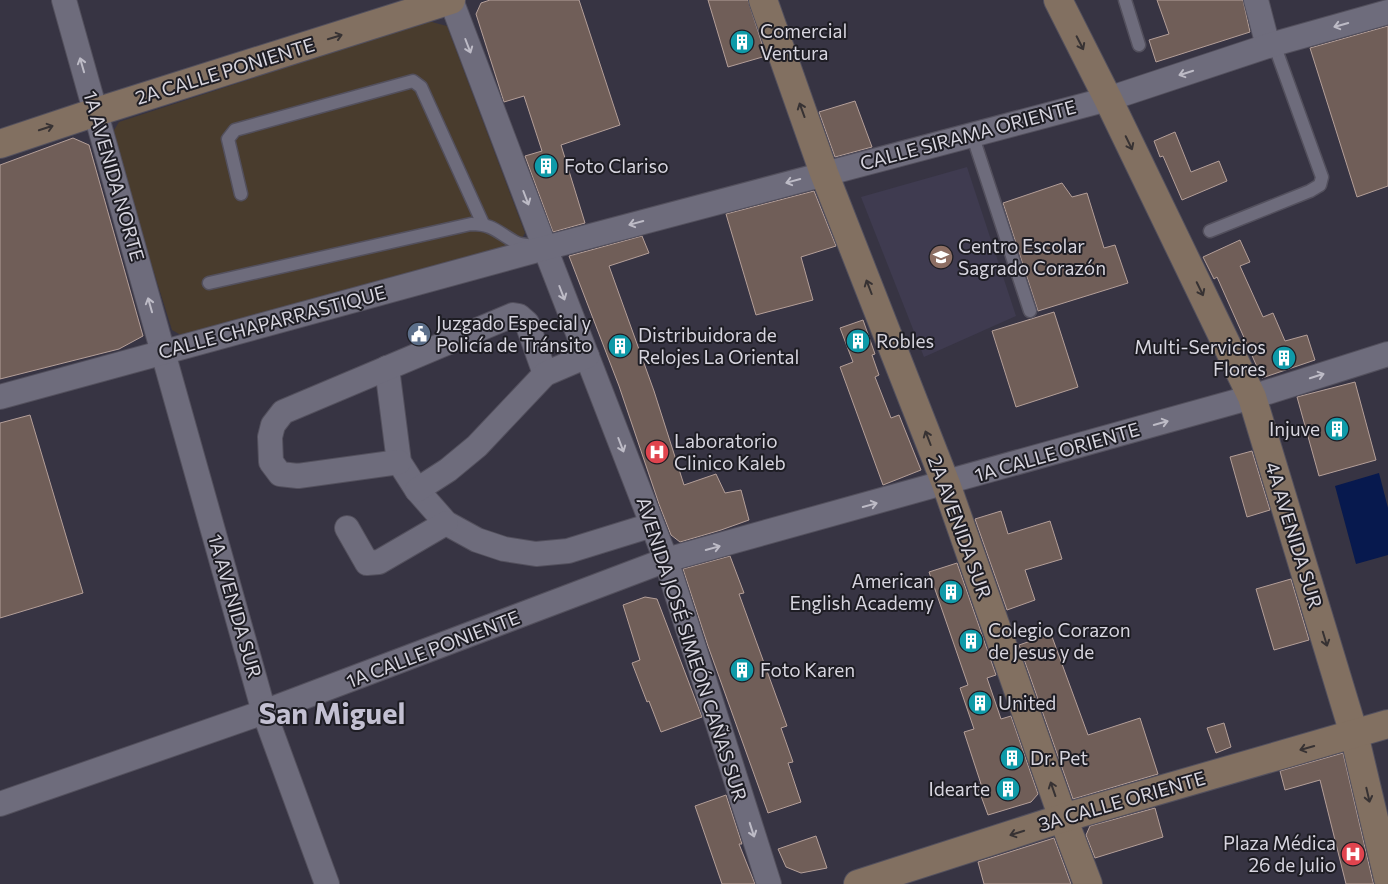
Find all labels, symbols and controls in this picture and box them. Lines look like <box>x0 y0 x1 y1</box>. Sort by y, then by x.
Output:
place label: Comercial Ventura <box>760 19 847 64</box>
one-way arrow <box>1333 20 1349 30</box>
building icon: Comercial Ventura <box>729 29 755 55</box>
one-way arrow <box>326 31 342 41</box>
street label: 2A CALLE PONIENTE <box>132 32 317 109</box>
one-way arrow <box>1075 36 1085 51</box>
one-way arrow <box>464 37 473 53</box>
one-way arrow <box>77 57 87 73</box>
one-way arrow <box>1179 69 1194 78</box>
street label: 1A AVENIDA NORTE <box>79 88 150 264</box>
street label: CALLE SIRAMA ORIENTE <box>857 95 1078 174</box>
one-way arrow <box>797 103 806 119</box>
one-way arrow <box>38 123 54 133</box>
one-way arrow <box>1125 135 1135 150</box>
building icon: Foto Clariso <box>533 153 559 179</box>
place label: Foto Clariso <box>564 154 669 177</box>
one-way arrow <box>786 177 802 187</box>
one-way arrow <box>522 190 531 205</box>
one-way arrow <box>629 219 645 229</box>
place label: Centro Escolar Sagrado Corazón <box>958 234 1106 279</box>
school or university icon: Centro Escolar Sagrado Corazón <box>928 244 954 270</box>
street label: CALLE CHAPARRASTIQUE <box>155 280 388 363</box>
one-way arrow <box>864 280 873 295</box>
one-way arrow <box>1196 281 1205 296</box>
one-way arrow <box>558 285 568 300</box>
one-way arrow <box>145 298 155 314</box>
place label: Juzgado Especial y Policía de Tránsito <box>436 311 592 356</box>
public building icon: Juzgado Especial y Policía de Tránsito <box>406 321 432 347</box>
place label: Distribuidora de Relojes La Oriental <box>638 323 799 368</box>
building icon: Robles <box>845 328 871 354</box>
place label: Robles <box>876 329 934 352</box>
building icon: Distribuidora de Relojes La Oriental <box>607 333 633 359</box>
place label: Multi-Servicios Flores <box>1134 335 1266 380</box>
building icon: Multi-Servicios Flores <box>1271 345 1297 371</box>
one-way arrow <box>1309 371 1325 381</box>
building icon: Injuve <box>1324 416 1350 442</box>
street label: 1A CALLE ORIENTE <box>972 417 1142 486</box>
one-way arrow <box>1153 417 1169 427</box>
place label: Injuve <box>1269 417 1320 440</box>
place label: Laboratorio Clinico Kaleb <box>674 429 786 474</box>
one-way arrow <box>923 431 932 446</box>
one-way arrow <box>617 437 626 452</box>
hospital icon: Laboratorio Clinico Kaleb <box>644 439 670 465</box>
street label: 2A AVENIDA SUR <box>924 452 997 602</box>
street label: 4A AVENIDA SUR <box>1261 459 1328 611</box>
street label: AVENIDA JOSÉ SIMEÓN CAÑAS SUR <box>632 494 754 804</box>
one-way arrow <box>862 499 878 509</box>
street label: 1A AVENIDA SUR <box>204 531 267 681</box>
one-way arrow <box>705 542 721 552</box>
place label: American English Academy <box>789 569 934 614</box>
building icon: American English Academy <box>938 579 964 605</box>
street label: 1A CALLE PONIENTE <box>343 605 523 692</box>
place label: Colegio Corazon de Jesus y de <box>988 618 1131 663</box>
building icon: Colegio Corazon de Jesus y de <box>958 628 984 654</box>
one-way arrow <box>1321 630 1331 646</box>
building icon: Foto Karen <box>729 657 755 683</box>
place label: Foto Karen <box>760 658 855 681</box>
building icon: United <box>967 690 993 716</box>
place label: United <box>998 691 1056 714</box>
district label: San Miguel <box>259 695 405 730</box>
one-way arrow <box>1299 743 1315 753</box>
building icon: Dr. Pet <box>999 745 1025 771</box>
place label: Dr. Pet <box>1030 746 1088 769</box>
street label: 3A CALLE ORIENTE <box>1036 766 1208 835</box>
building icon: Idearte <box>995 776 1021 802</box>
place label: Idearte <box>928 777 990 800</box>
one-way arrow <box>1048 782 1057 797</box>
one-way arrow <box>1364 787 1373 803</box>
one-way arrow <box>748 822 758 838</box>
one-way arrow <box>1009 828 1025 838</box>
place label: Plaza Médica 26 de Julio <box>1223 831 1336 876</box>
hospital icon: Plaza Médica 26 de Julio <box>1340 841 1366 867</box>

